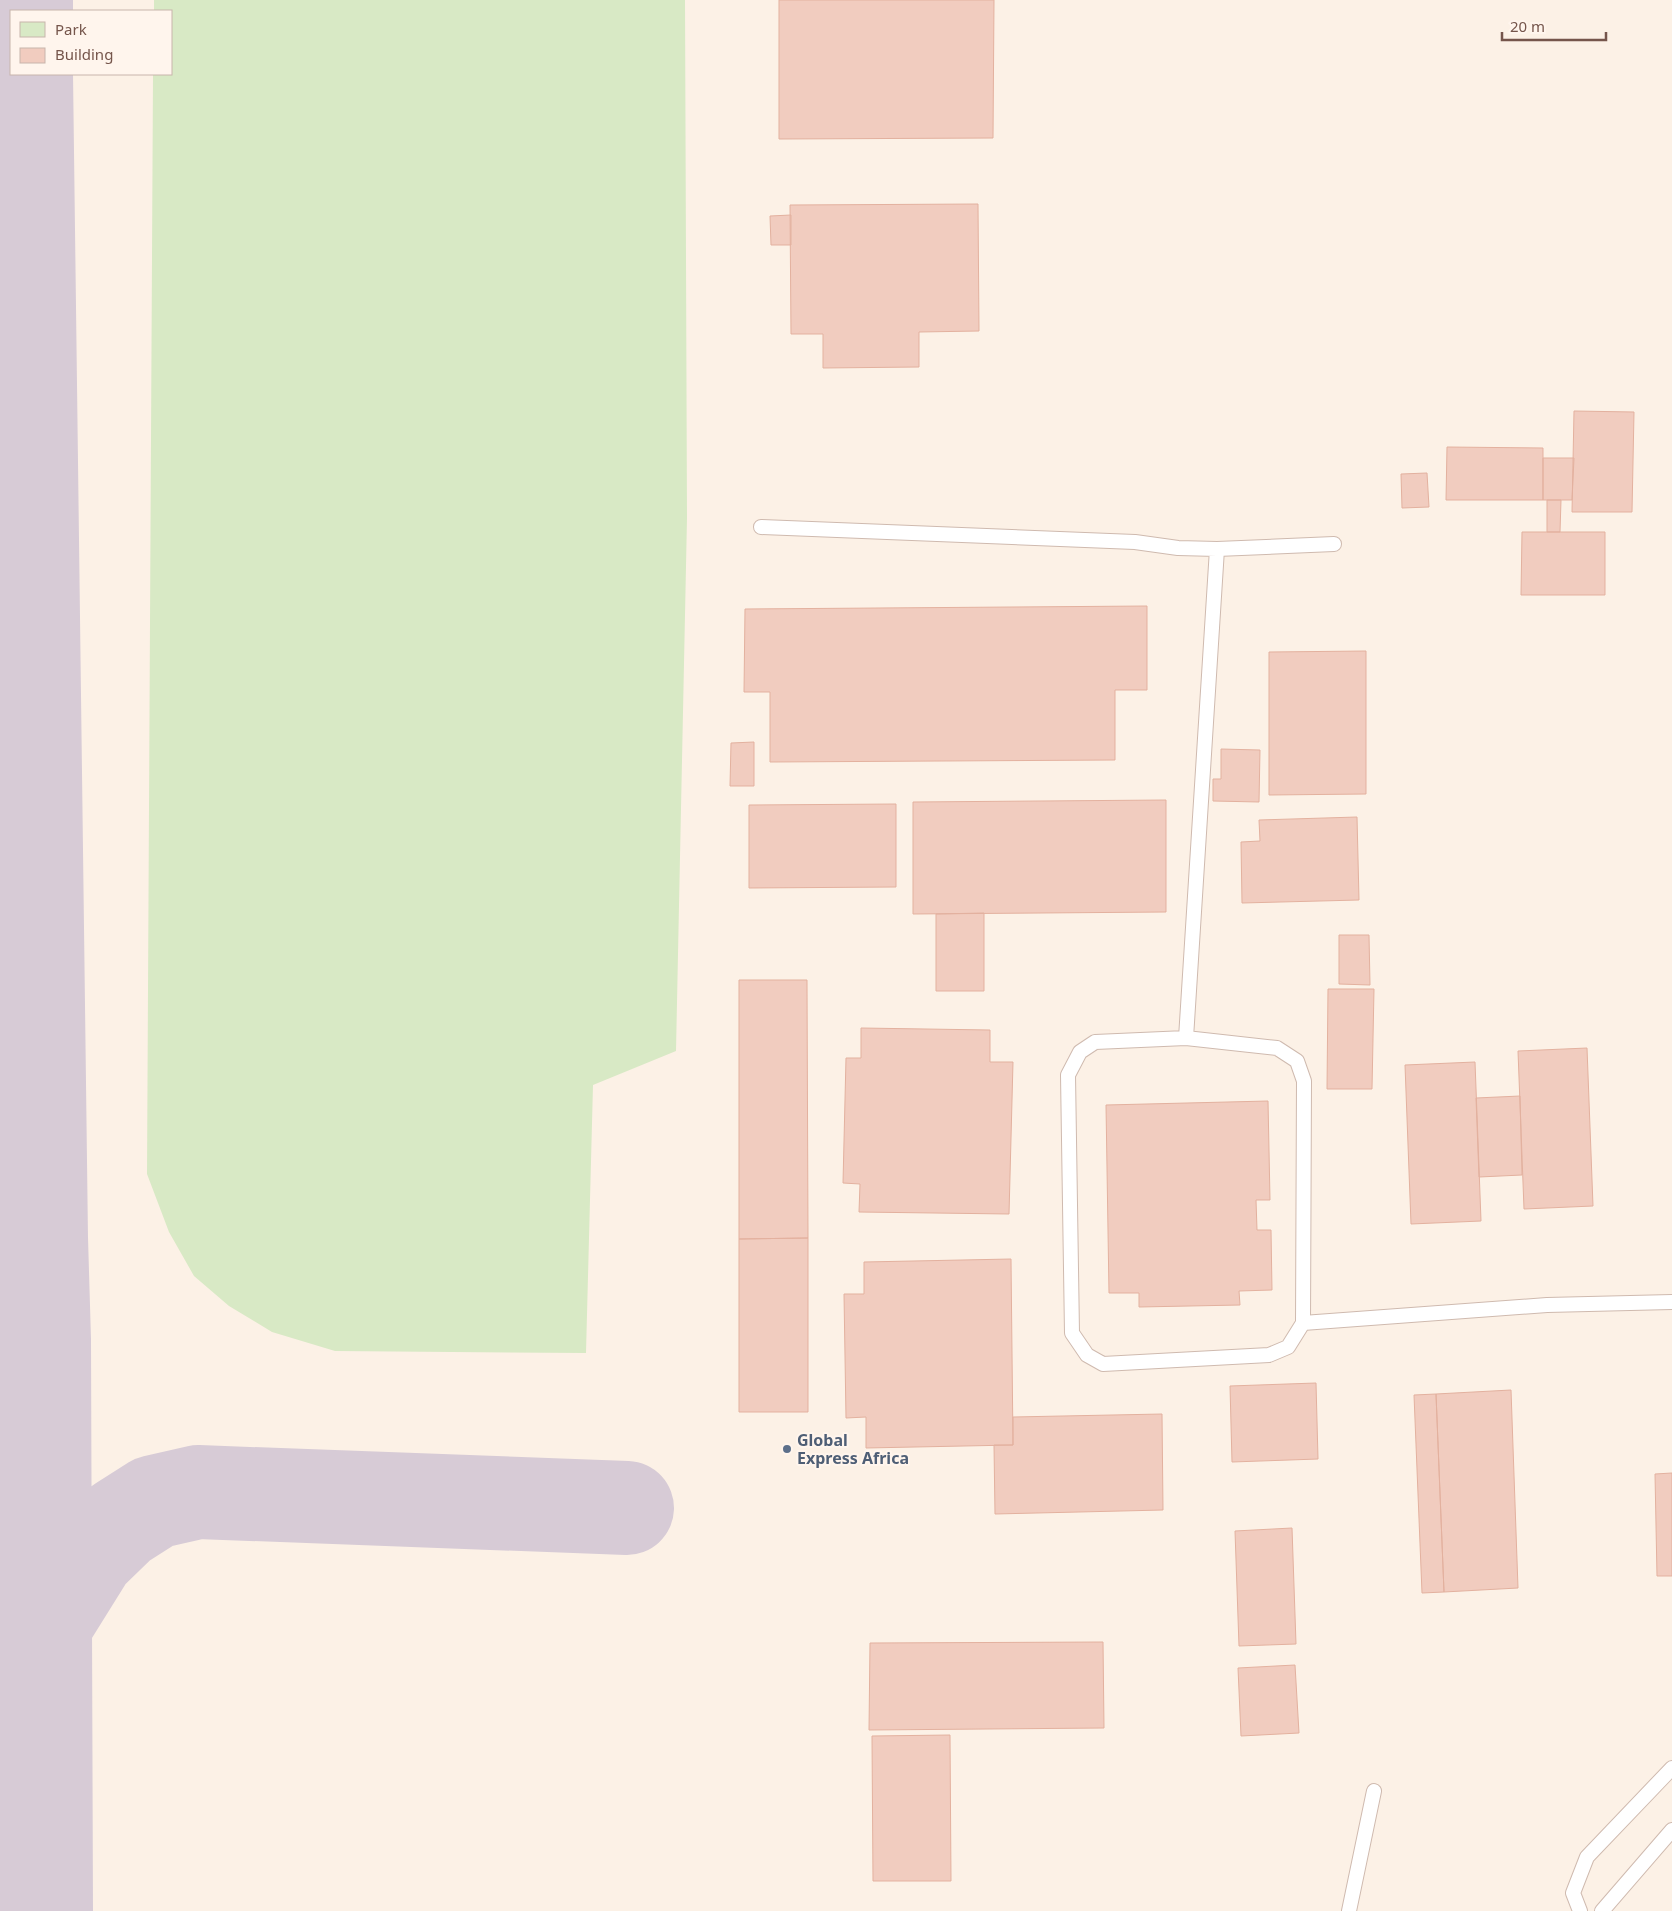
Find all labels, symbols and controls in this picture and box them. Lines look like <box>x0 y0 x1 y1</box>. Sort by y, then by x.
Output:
legend <box>10 10 172 75</box>
scale bar <box>1502 10 1606 42</box>
text: 20 m <box>1510 16 1545 36</box>
text: Park <box>55 19 87 39</box>
text: Building <box>55 44 113 64</box>
place label: Global Express Africa <box>797 1429 909 1469</box>
marker: Global Express Africa <box>781 1443 793 1455</box>

